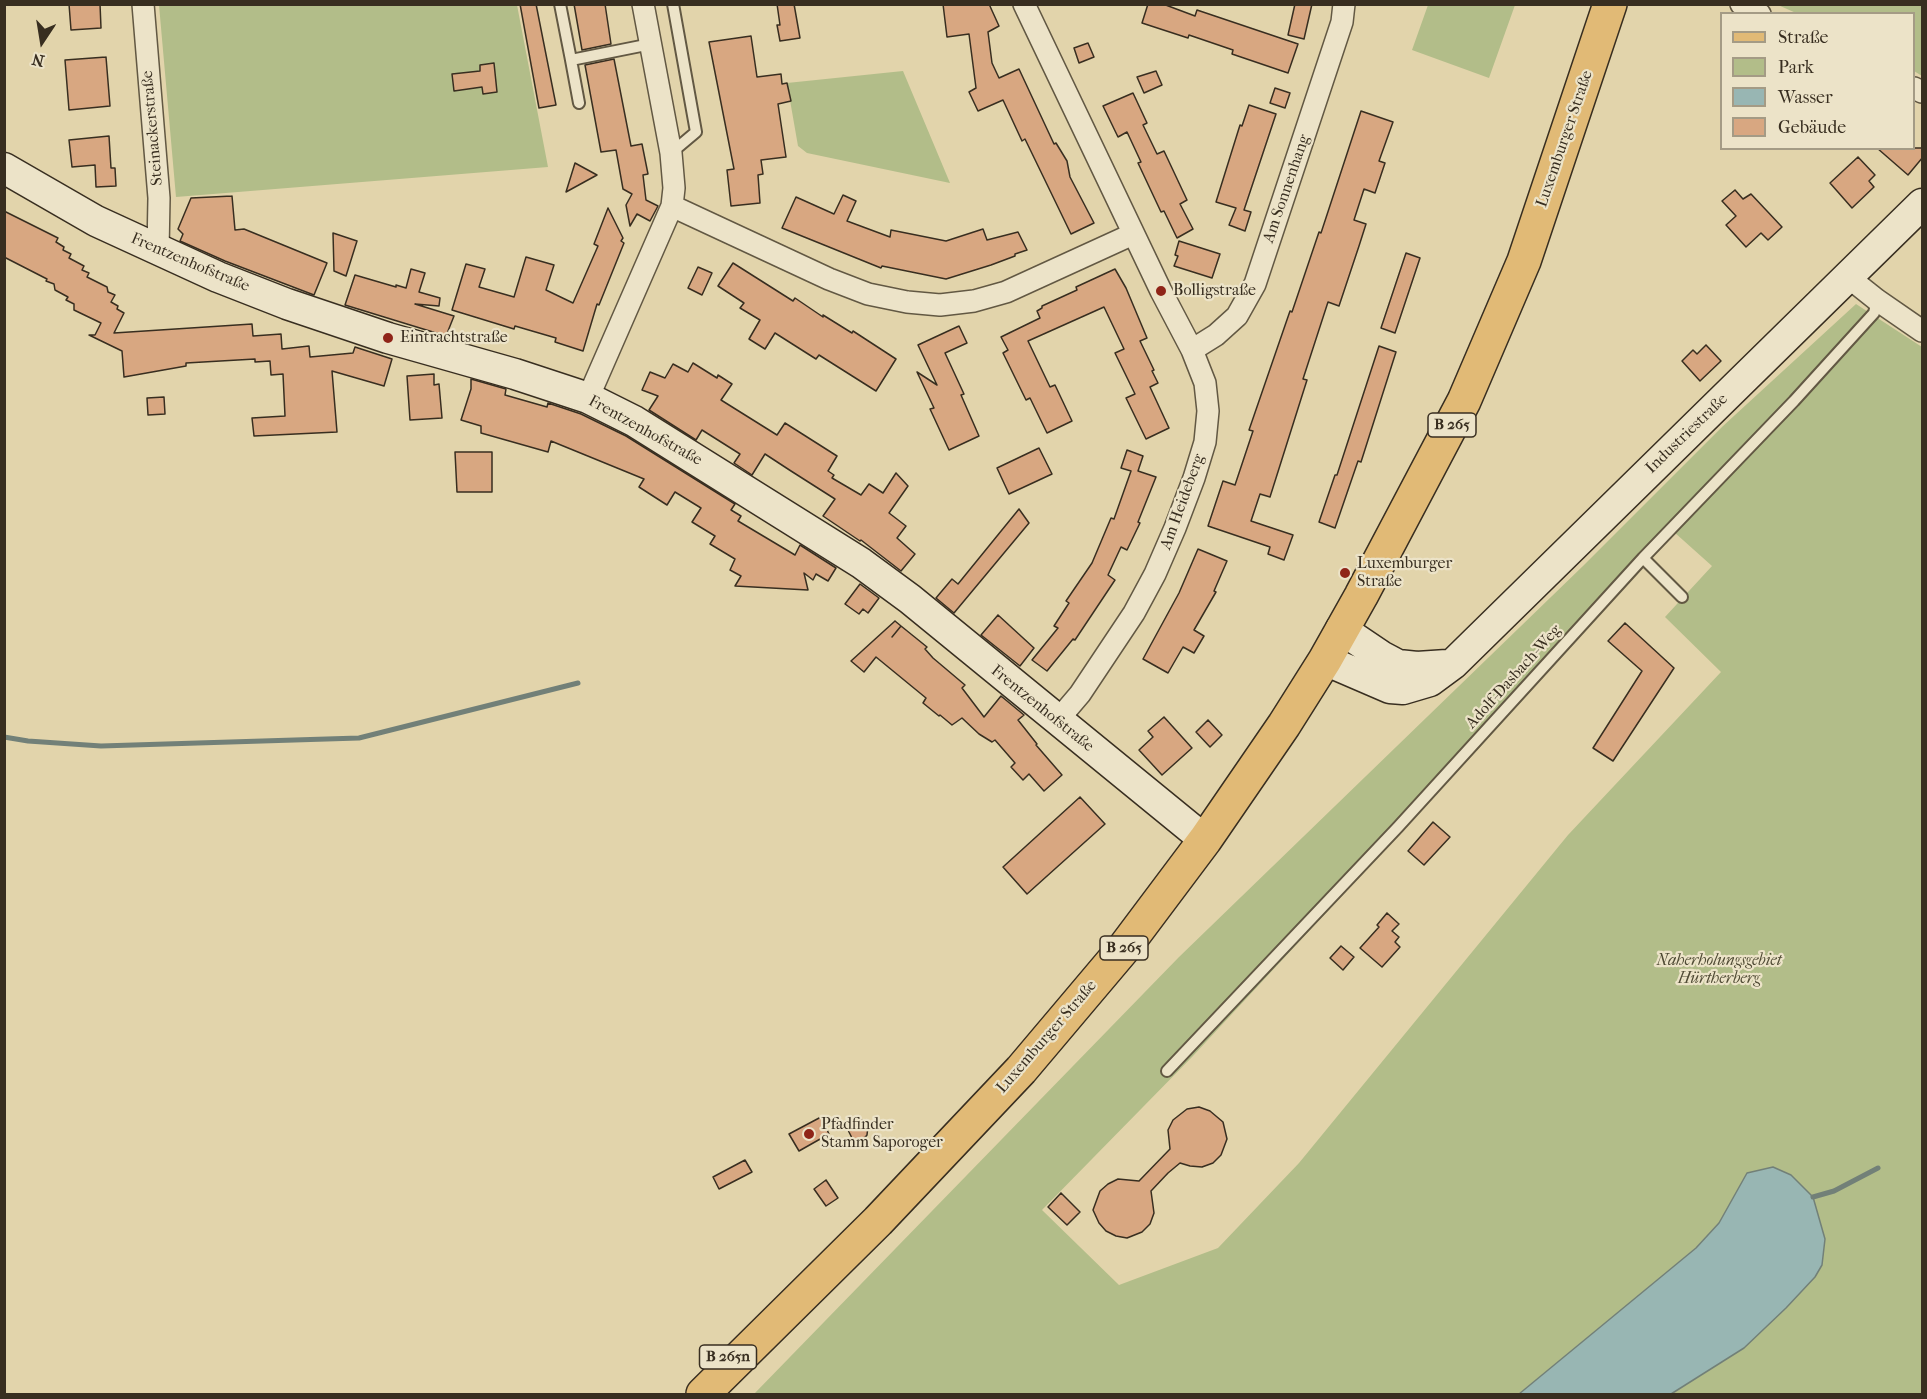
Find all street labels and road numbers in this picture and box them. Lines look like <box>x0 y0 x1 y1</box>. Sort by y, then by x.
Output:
street label: Luxemburger Straße <box>1533 68 1597 210</box>
street label: Steinackerstraße <box>138 70 168 186</box>
street label: Am Sonnenhang <box>1259 132 1315 246</box>
street label: Frentzenhofstraße <box>128 229 252 297</box>
street label: Industriestraße <box>1642 390 1732 478</box>
street label: Frentzenhofstraße <box>585 392 705 470</box>
road number: B 265 <box>1428 413 1476 437</box>
street label: Am Heideberg <box>1157 452 1209 552</box>
street label: Adolf-Dasbach-Weg <box>1462 621 1566 733</box>
street label: Frentzenhofstraße <box>987 662 1097 756</box>
road number: B 265 <box>1100 936 1148 960</box>
street label: Luxemburger Straße <box>993 977 1101 1097</box>
road number: B 265n <box>700 1345 756 1369</box>

